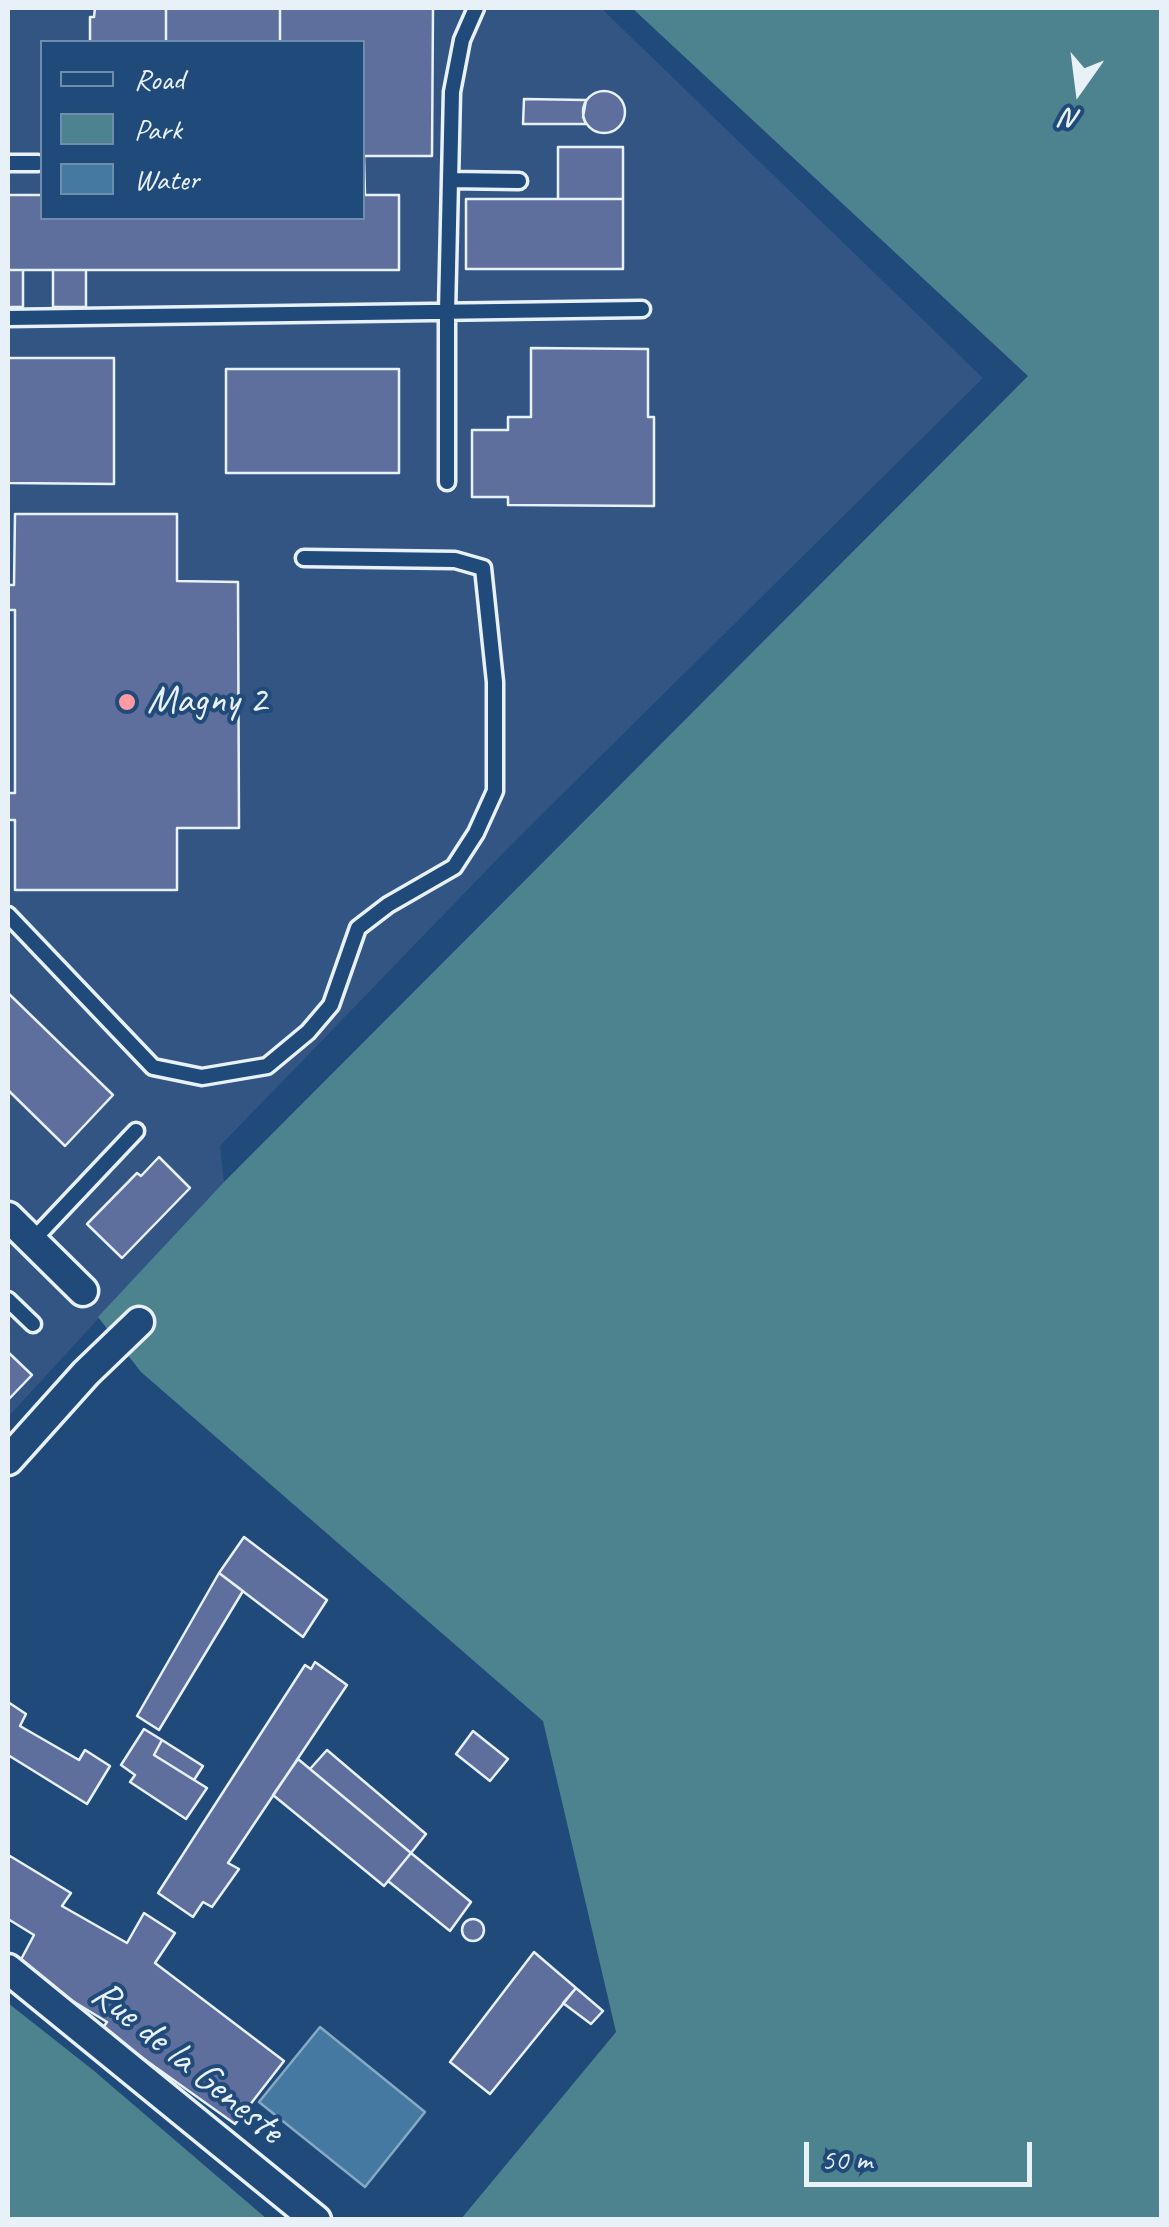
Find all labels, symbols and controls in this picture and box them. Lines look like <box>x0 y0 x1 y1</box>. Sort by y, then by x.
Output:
legend <box>40 40 365 220</box>
north arrow <box>1029 40 1129 140</box>
text: Road <box>134 60 184 98</box>
text: N <box>1059 101 1084 139</box>
text: Park <box>134 110 182 148</box>
text: Water <box>134 160 199 198</box>
place label: Magny 2 <box>147 678 267 726</box>
marker: Magny 2 <box>116 691 138 713</box>
street label: Rue de la Geneste <box>81 1971 293 2155</box>
scale bar <box>809 2122 1036 2184</box>
text: 50 m <box>821 2140 872 2178</box>

